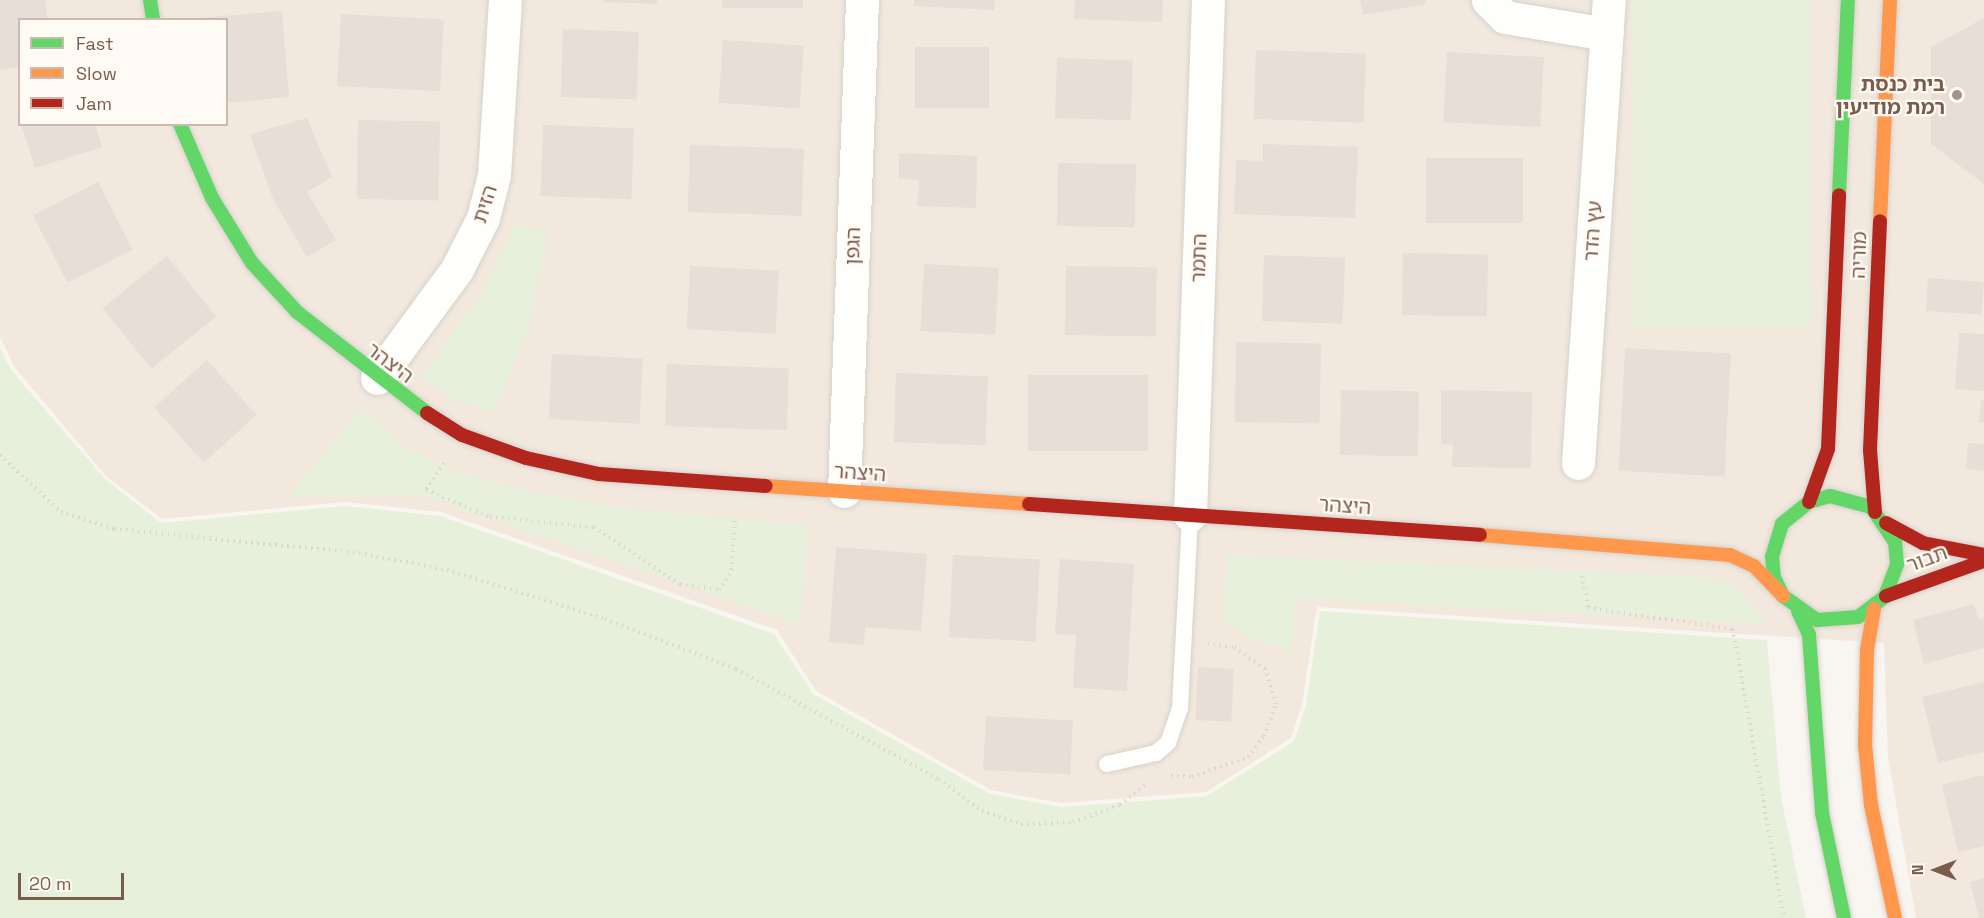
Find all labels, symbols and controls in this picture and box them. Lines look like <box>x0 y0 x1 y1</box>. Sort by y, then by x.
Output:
legend <box>18 18 228 126</box>
text: Fast <box>76 32 113 55</box>
text: Slow <box>76 62 117 85</box>
place label: בית כנסת רמת מודיעין <box>1836 72 1945 119</box>
marker: בית כנסת רמת מודיעין <box>1950 88 1964 102</box>
text: Jam <box>76 92 112 115</box>
street label: הזית <box>468 182 502 226</box>
street label: עץ הדר <box>1579 200 1607 262</box>
street label: הגפן <box>840 227 866 265</box>
street label: מוריה <box>1846 231 1872 279</box>
street label: התמר <box>1186 233 1212 283</box>
street label: היצהר <box>362 338 418 388</box>
street label: היצהר <box>833 459 887 487</box>
street label: היצהר <box>1318 492 1372 520</box>
street label: תבור <box>1903 541 1951 577</box>
north arrow <box>1906 840 1966 900</box>
scale bar <box>21 861 128 899</box>
text: N <box>1907 865 1928 875</box>
text: 20 m <box>29 872 72 895</box>

